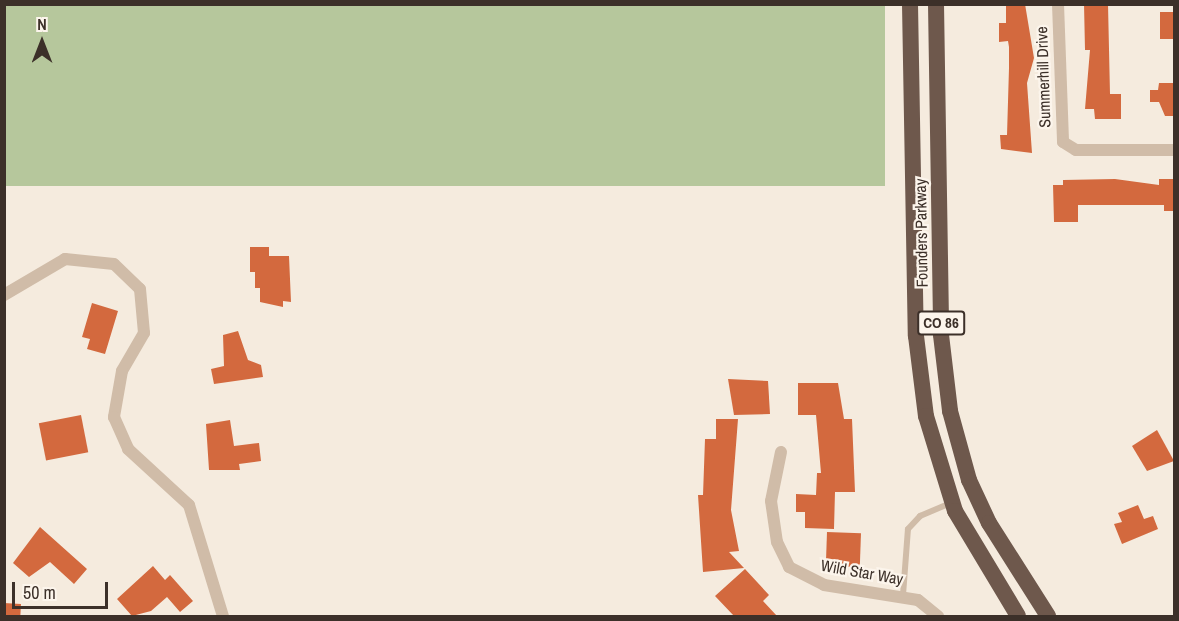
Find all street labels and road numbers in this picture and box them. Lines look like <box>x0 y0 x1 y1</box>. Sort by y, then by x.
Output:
street label: Summerhill Drive <box>1032 26 1054 128</box>
street label: Founders Parkway <box>910 178 932 288</box>
road number: CO 86 <box>917 311 965 335</box>
street label: Wild Star Way <box>819 555 905 589</box>

